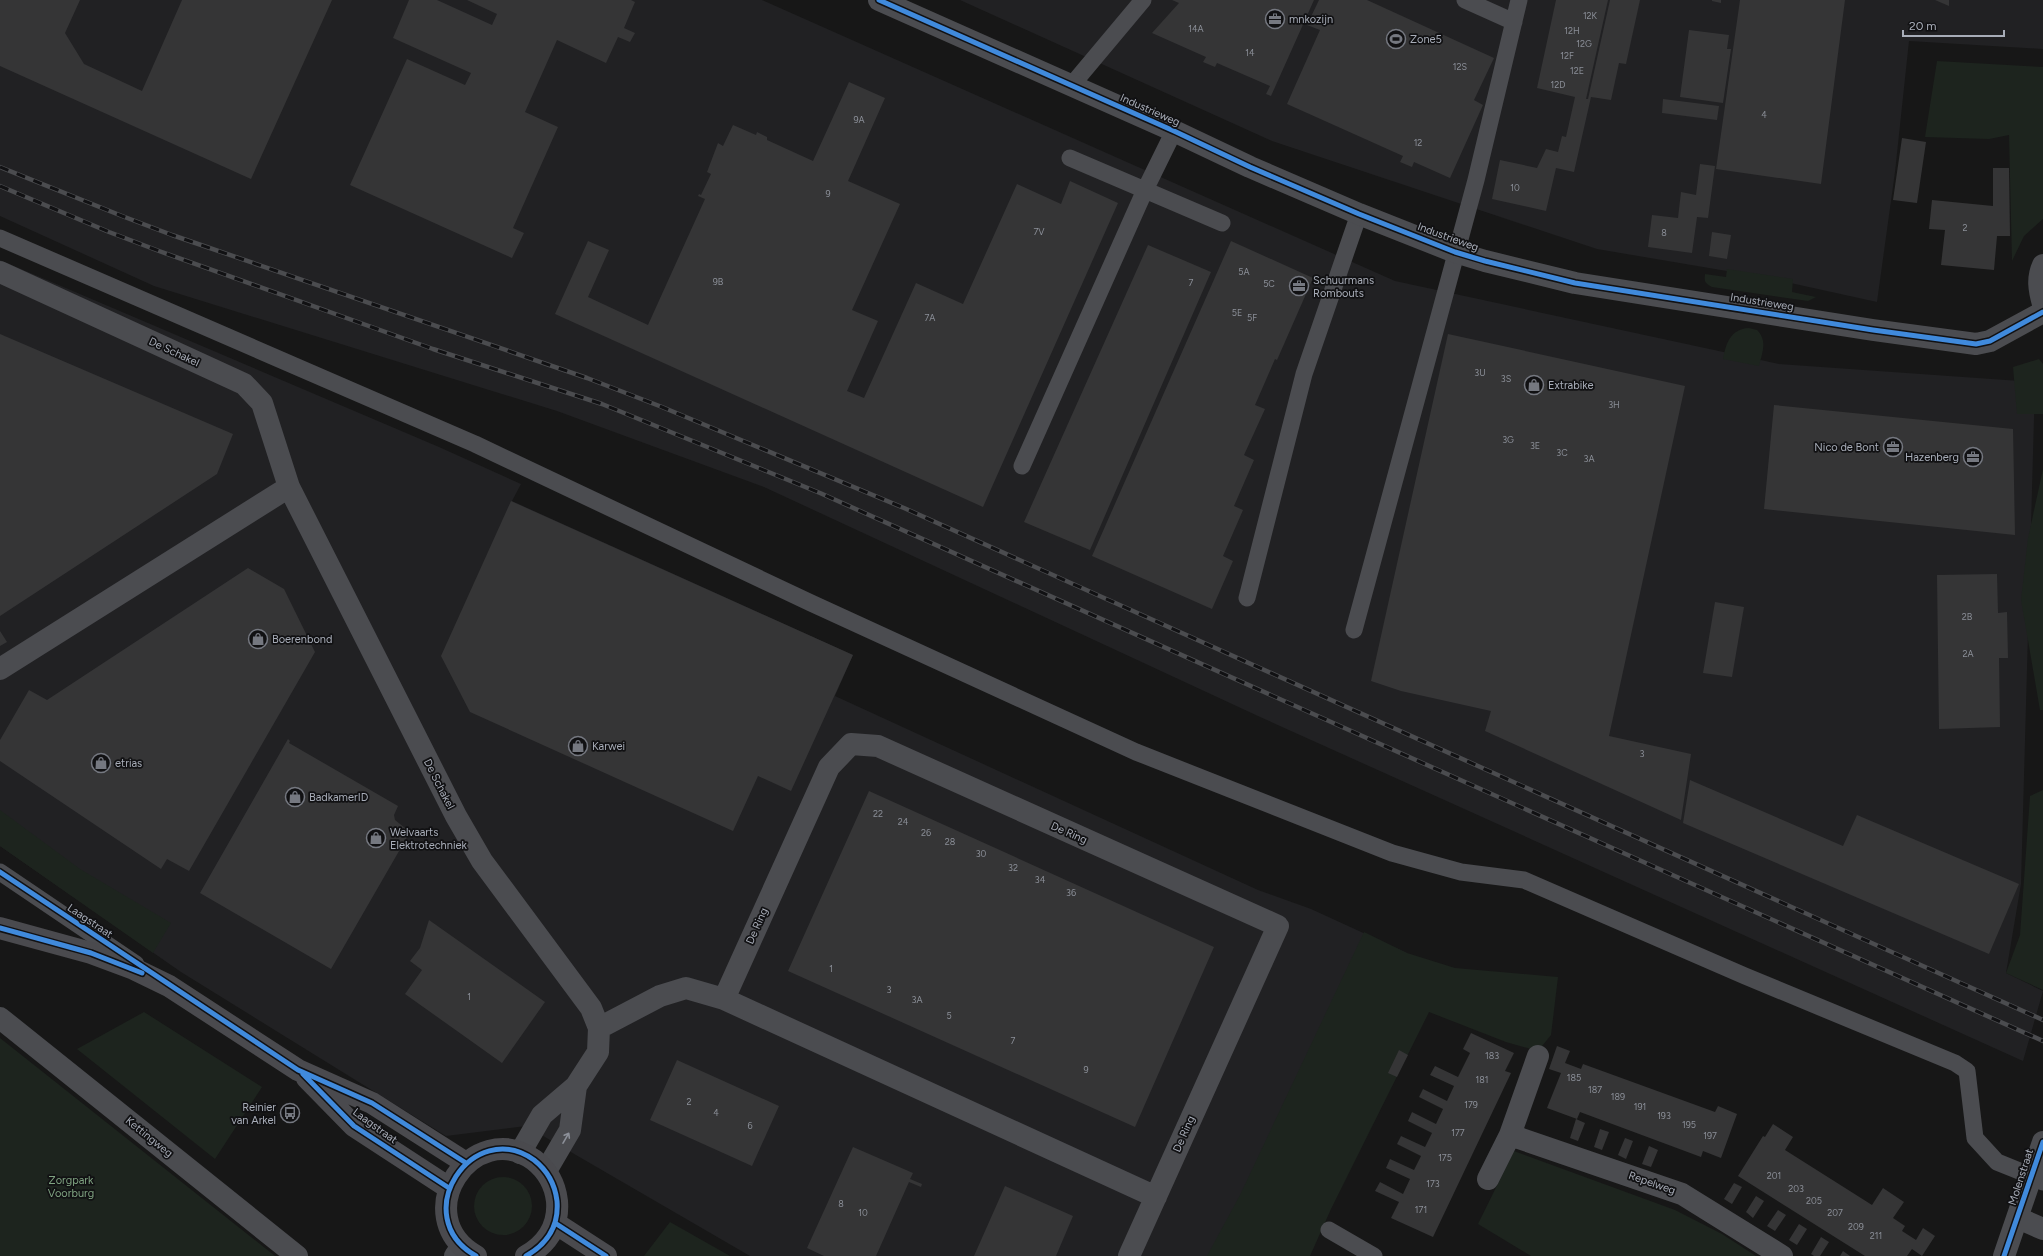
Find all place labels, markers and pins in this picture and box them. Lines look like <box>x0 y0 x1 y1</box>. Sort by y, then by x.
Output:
office icon: mnkozijn <box>1264 8 1286 30</box>
place label: mnkozijn <box>1289 13 1333 26</box>
sports icon: Zone5 <box>1385 28 1407 50</box>
place label: Zone5 <box>1410 33 1442 46</box>
place label: Schuurmans Rombouts <box>1313 274 1374 300</box>
office icon: Schuurmans Rombouts <box>1288 275 1310 297</box>
shop icon: Extrabike <box>1523 374 1545 396</box>
place label: Extrabike <box>1548 379 1593 392</box>
office icon: Nico de Bont <box>1882 436 1904 458</box>
place label: Nico de Bont <box>1814 441 1879 454</box>
office icon: Hazenberg <box>1962 446 1984 468</box>
place label: Hazenberg <box>1905 451 1959 464</box>
shop icon: Boerenbond <box>247 628 269 650</box>
place label: Boerenbond <box>272 633 332 646</box>
shop icon: Karwei <box>567 735 589 757</box>
place label: Karwei <box>592 740 625 753</box>
shop icon: etrias <box>90 752 112 774</box>
place label: etrias <box>115 757 142 770</box>
shop icon: BadkamerID <box>284 786 306 808</box>
place label: BadkamerID <box>309 791 369 804</box>
place label: Welvaarts Elektrotechniek <box>390 826 467 852</box>
shop icon: Welvaarts Elektrotechniek <box>365 827 387 849</box>
place label: Reinier van Arkel <box>231 1101 276 1127</box>
bus stop icon: Reinier van Arkel <box>279 1102 301 1124</box>

